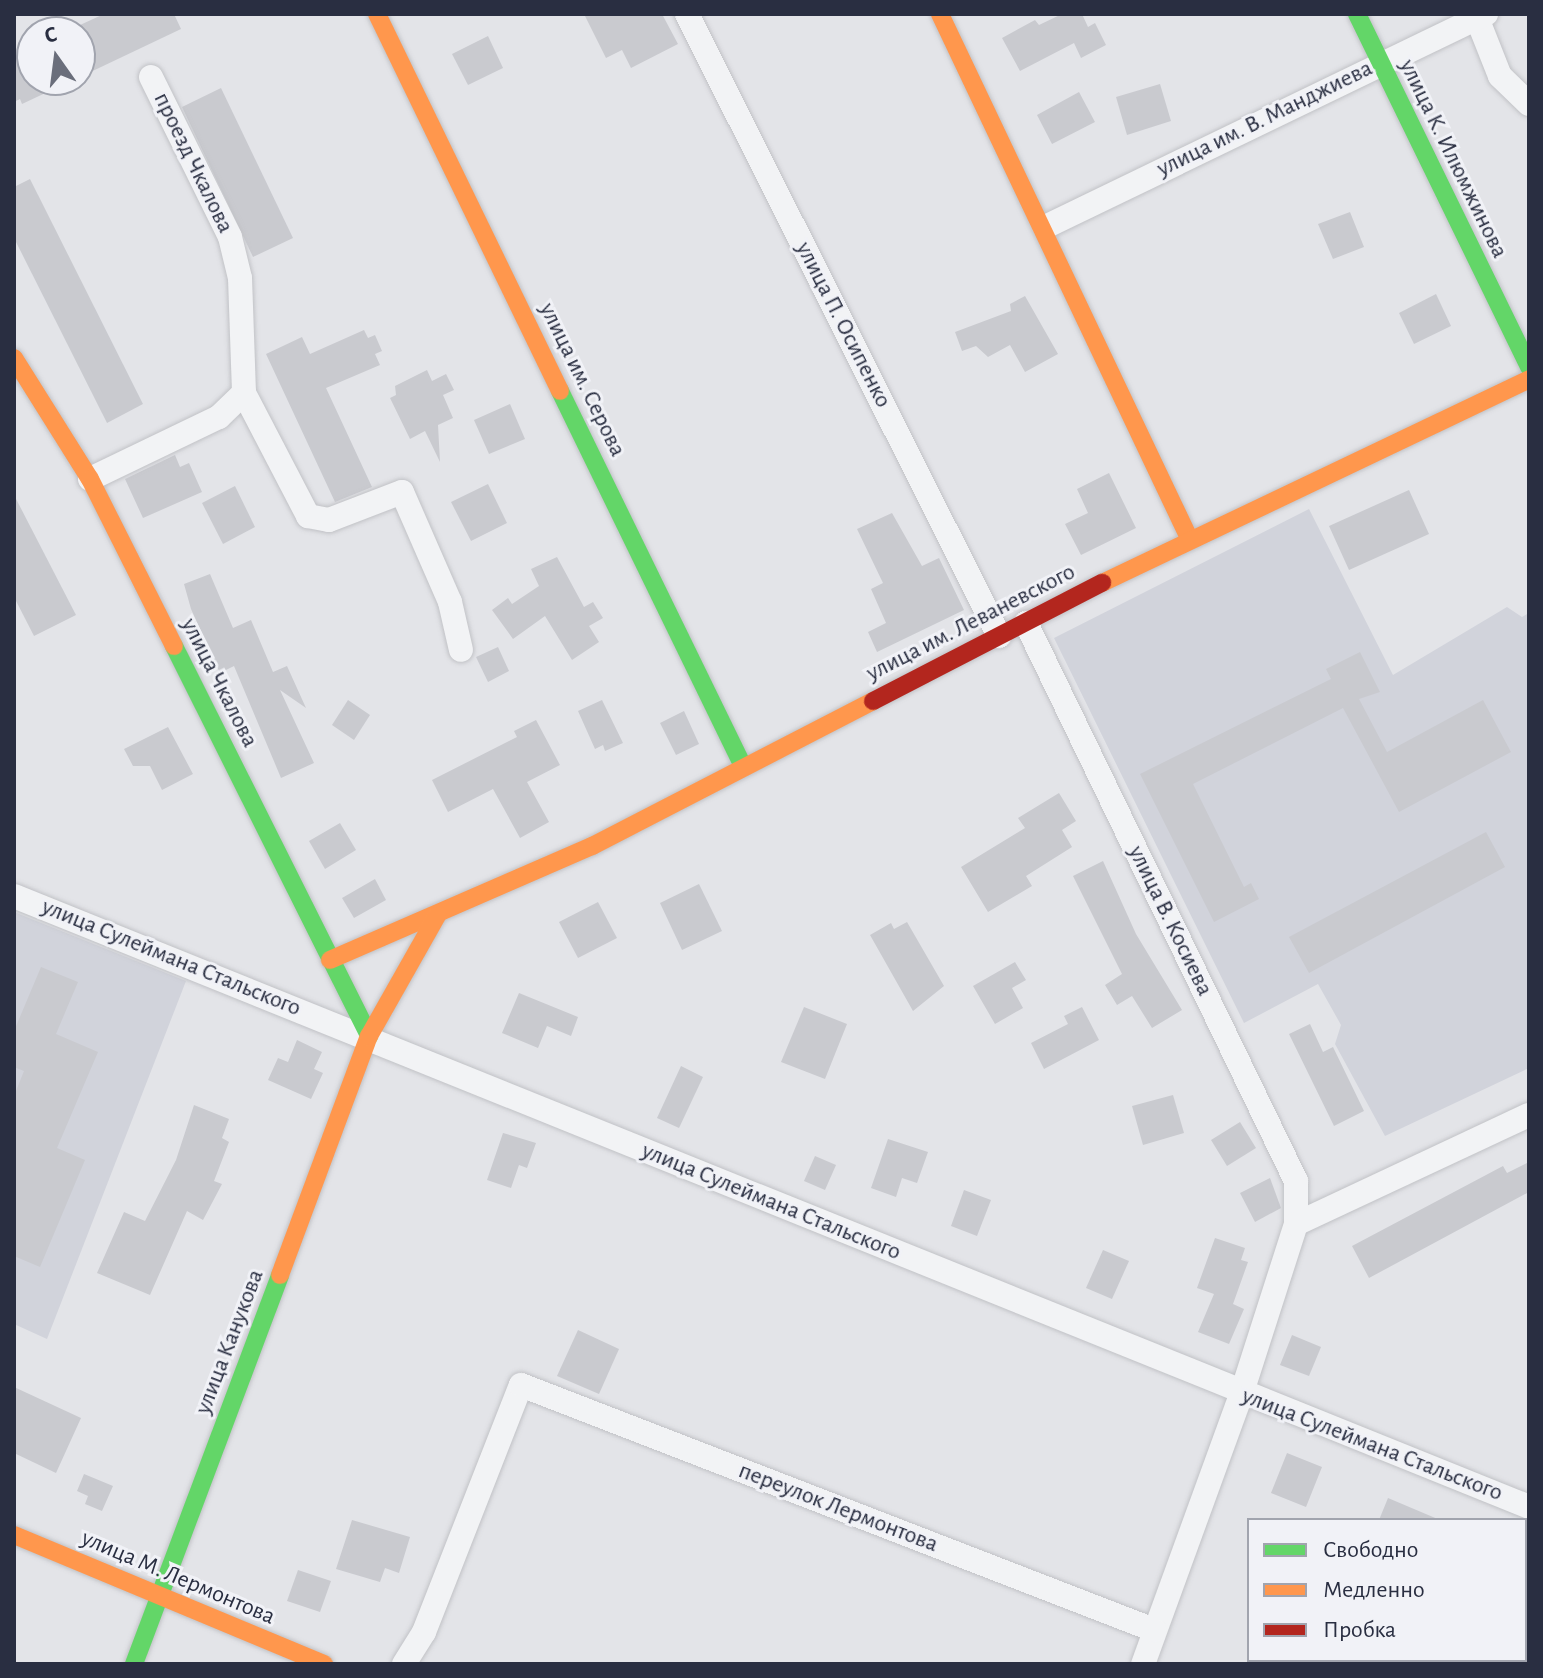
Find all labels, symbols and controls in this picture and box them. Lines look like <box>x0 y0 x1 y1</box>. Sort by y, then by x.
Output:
north arrow <box>16 16 96 96</box>
text: С <box>42 23 59 47</box>
street label: улица им. В. Манджиева <box>1152 54 1378 184</box>
street label: улица К. Илюмжинова <box>1392 55 1514 263</box>
street label: проезд Чкалова <box>147 88 239 238</box>
street label: улица П. Осипенко <box>789 237 897 413</box>
street label: улица им. Серова <box>532 298 632 462</box>
street label: улица им. Леваневского <box>862 558 1080 688</box>
street label: улица Чкалова <box>174 614 264 752</box>
street label: улица В. Косиева <box>1121 841 1219 1001</box>
street label: улица Сулеймана Стальского <box>37 893 305 1023</box>
street label: улица Сулеймана Стальского <box>637 1137 905 1267</box>
street label: улица Канукова <box>189 1266 271 1418</box>
street label: улица Сулеймана Стальского <box>1238 1382 1506 1508</box>
street label: переулок Лермонтова <box>734 1457 942 1559</box>
legend <box>1247 1518 1527 1662</box>
street label: улица М. Лермонтова <box>77 1524 279 1632</box>
text: Свободно <box>1323 1538 1418 1562</box>
text: Медленно <box>1323 1578 1425 1602</box>
text: Пробка <box>1323 1618 1396 1642</box>

